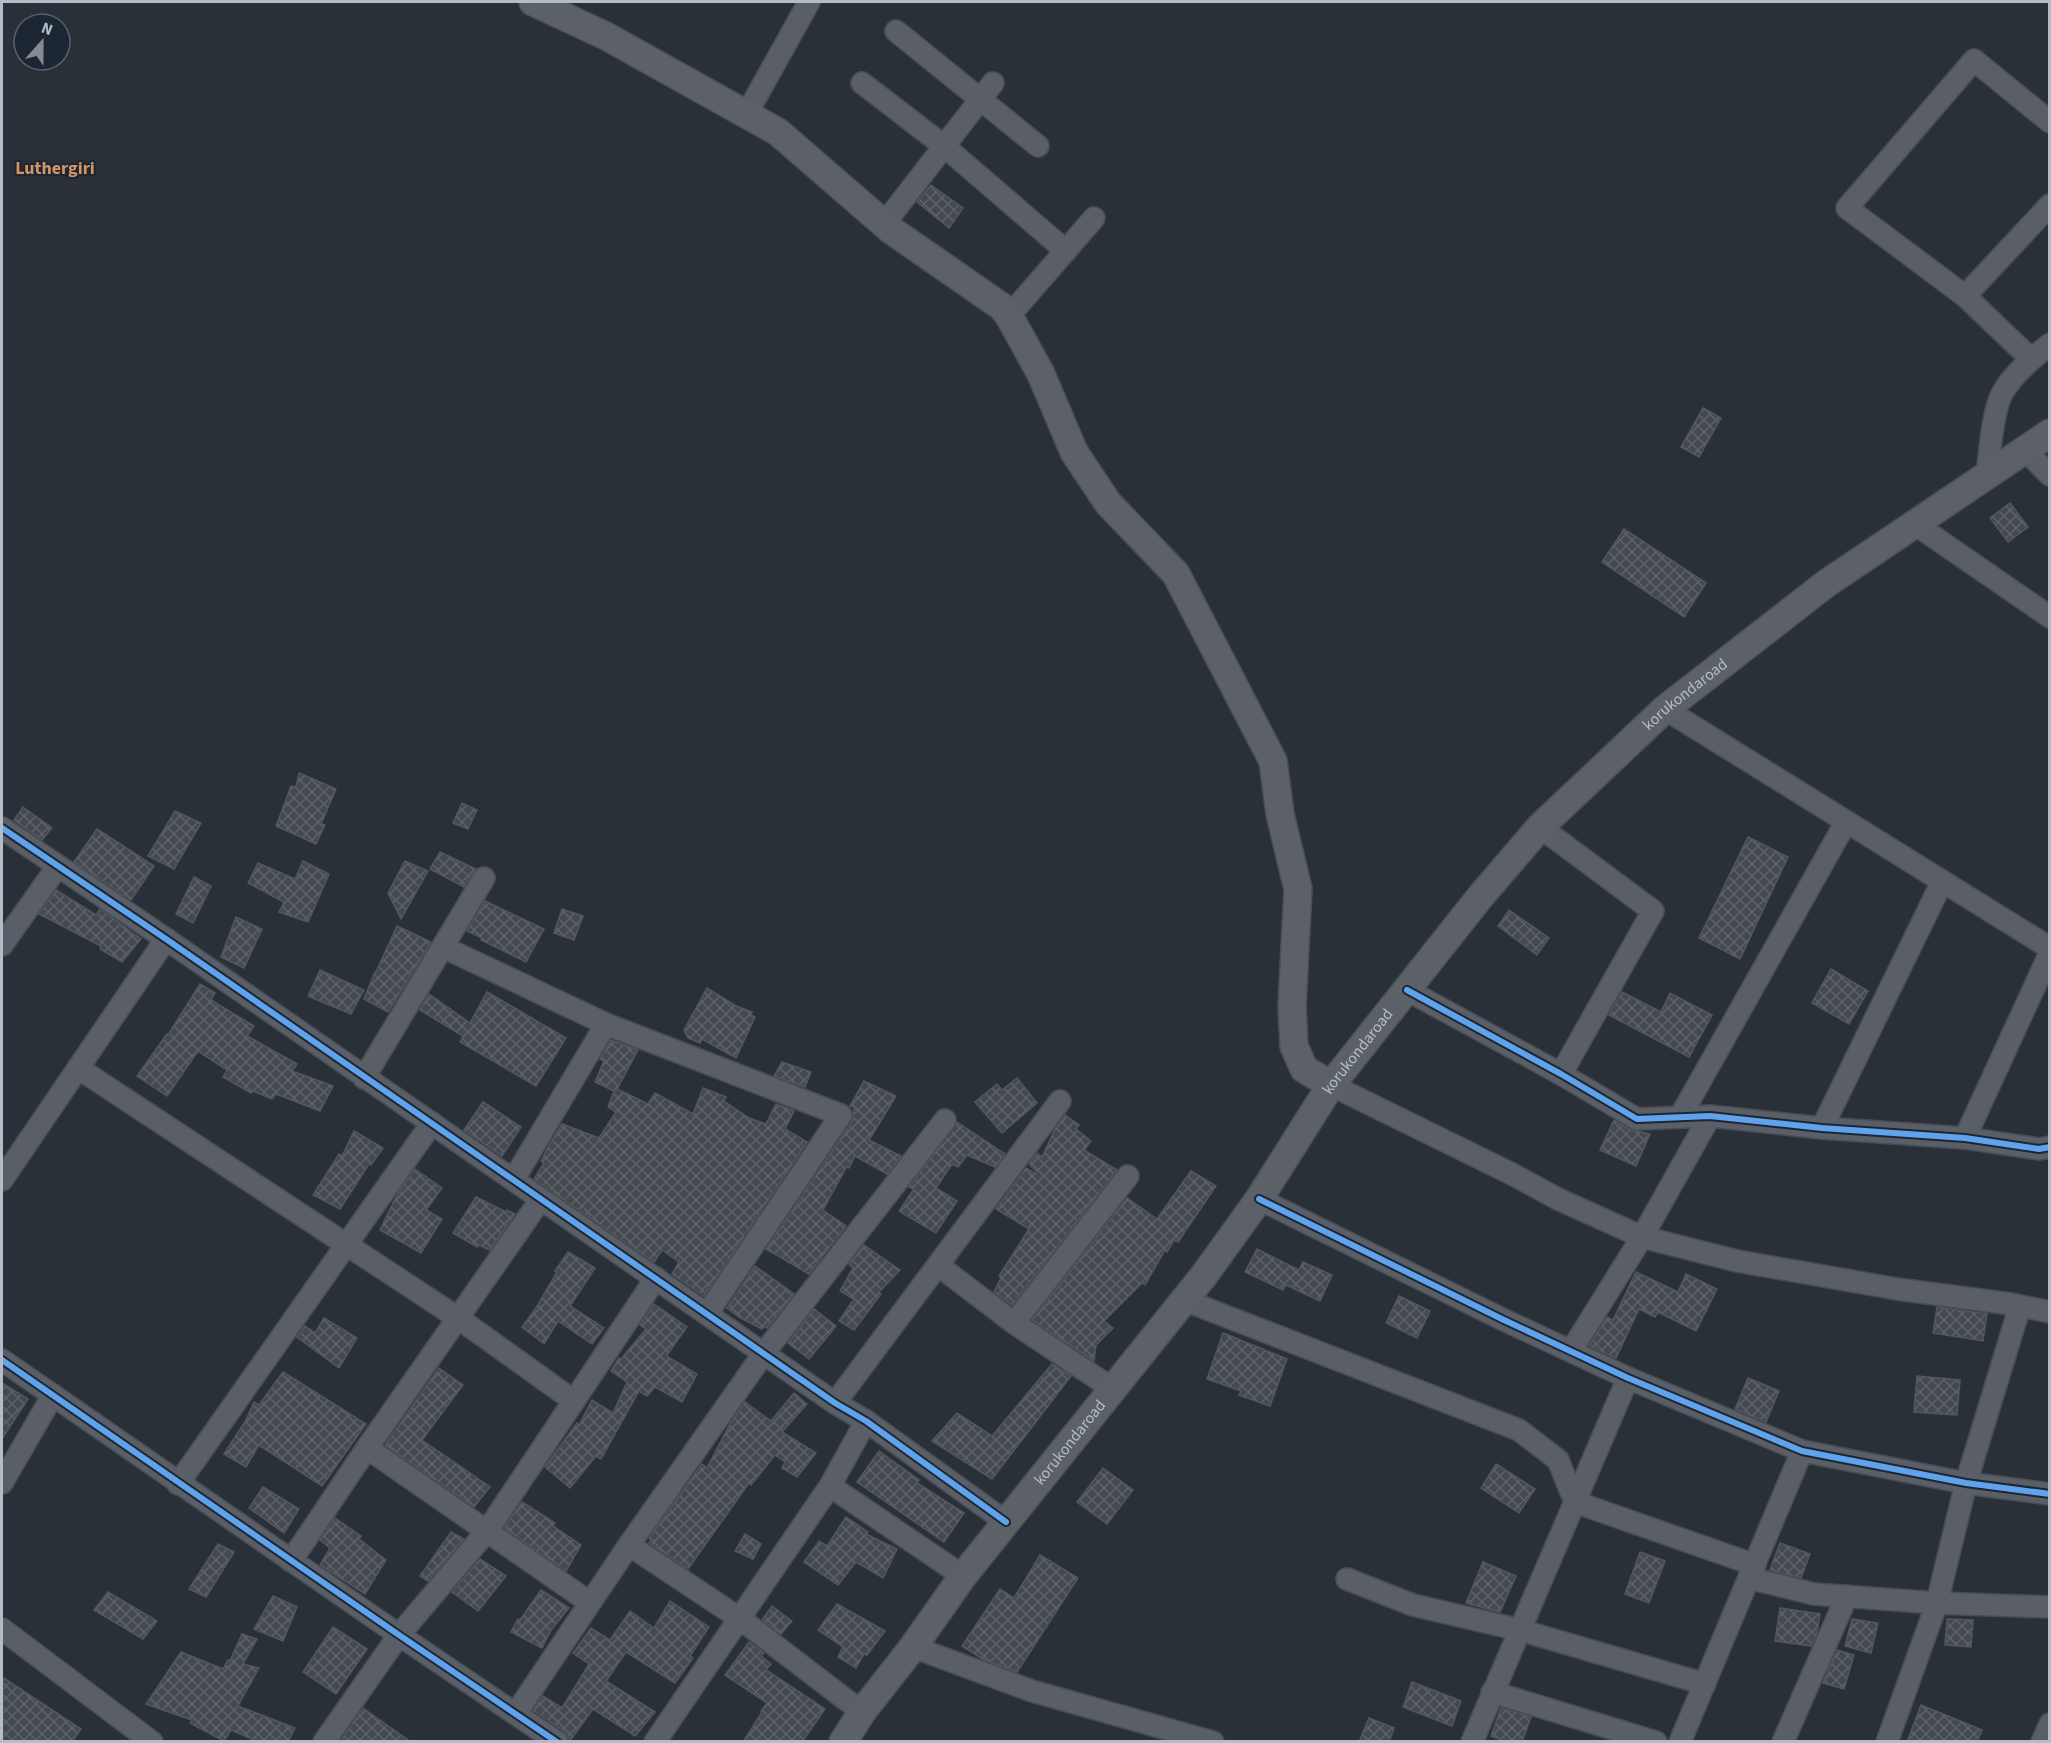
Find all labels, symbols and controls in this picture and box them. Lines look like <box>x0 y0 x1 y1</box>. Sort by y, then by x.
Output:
north arrow <box>12 12 72 72</box>
text: N <box>38 17 56 41</box>
district label: Luthergiri <box>15 156 95 181</box>
street label: korukondaroad <box>1638 653 1732 735</box>
street label: korukondaroad <box>1317 1004 1398 1098</box>
street label: korukondaroad <box>1029 1395 1111 1490</box>

